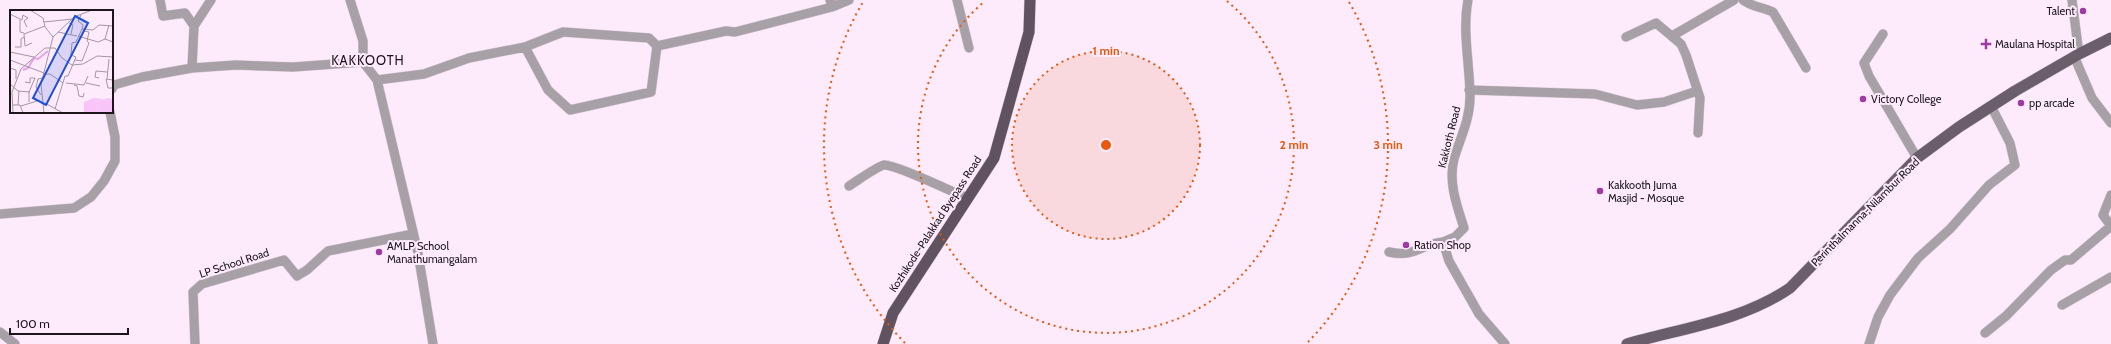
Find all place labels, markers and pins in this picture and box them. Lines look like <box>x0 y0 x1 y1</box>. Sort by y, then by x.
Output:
place label: Talent <box>2047 4 2075 18</box>
marker: Talent <box>2078 6 2088 16</box>
place label: Maulana Hospital <box>1995 37 2075 51</box>
marker: Maulana Hospital <box>1980 38 1992 50</box>
place label: Victory College <box>1871 92 1942 106</box>
marker: Victory College <box>1858 94 1868 104</box>
place label: pp arcade <box>2029 96 2075 110</box>
marker: pp arcade <box>2016 98 2026 108</box>
centre of rings <box>1099 138 1113 152</box>
place label: Kakkooth Juma Masjid - Mosque <box>1608 178 1684 205</box>
marker: Kakkooth Juma Masjid - Mosque <box>1595 186 1605 196</box>
place label: Ration Shop <box>1414 238 1471 252</box>
place label: AMLP School Manathumangalam <box>387 239 478 266</box>
marker: Ration Shop <box>1401 240 1411 250</box>
marker: AMLP School Manathumangalam <box>374 247 384 257</box>

